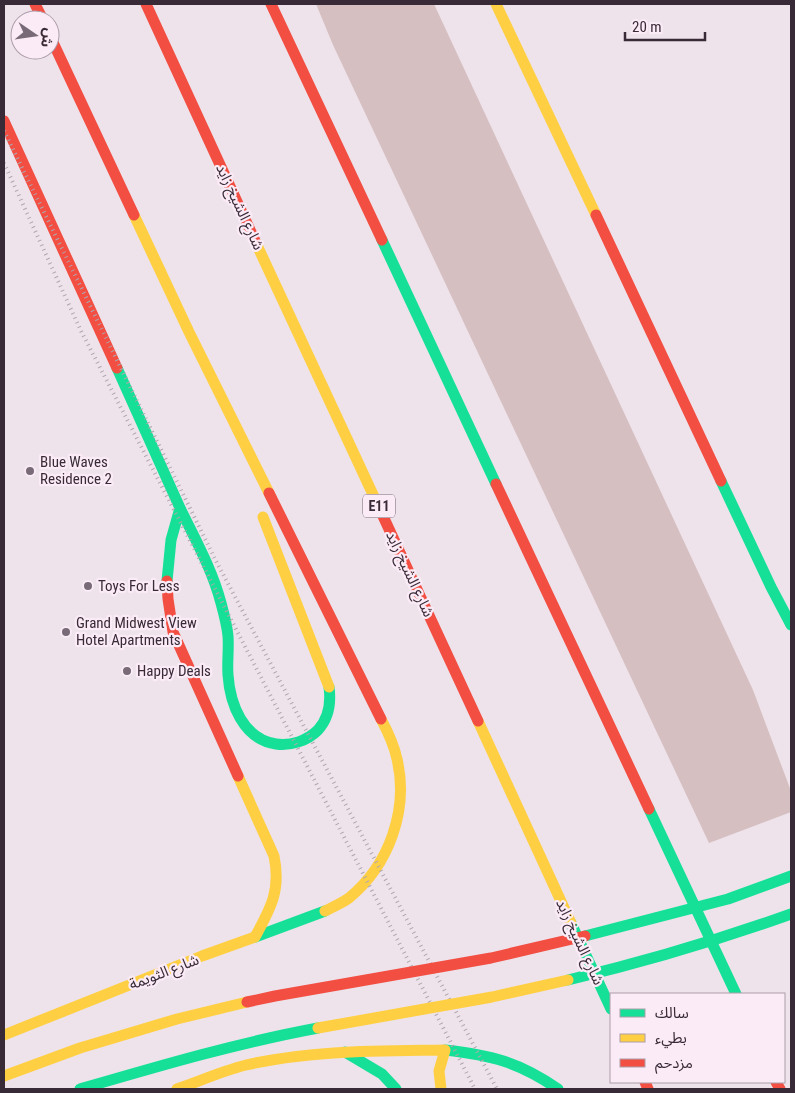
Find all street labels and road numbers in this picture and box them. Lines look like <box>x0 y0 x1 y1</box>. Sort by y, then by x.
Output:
street label: شارع الشيخ زايد <box>210 161 268 254</box>
road number: E11 <box>363 494 395 518</box>
street label: شارع الشيخ زايد <box>380 528 438 621</box>
street label: شارع الشيخ زايد <box>550 896 608 989</box>
street label: شارع الثويمة <box>127 950 203 996</box>

